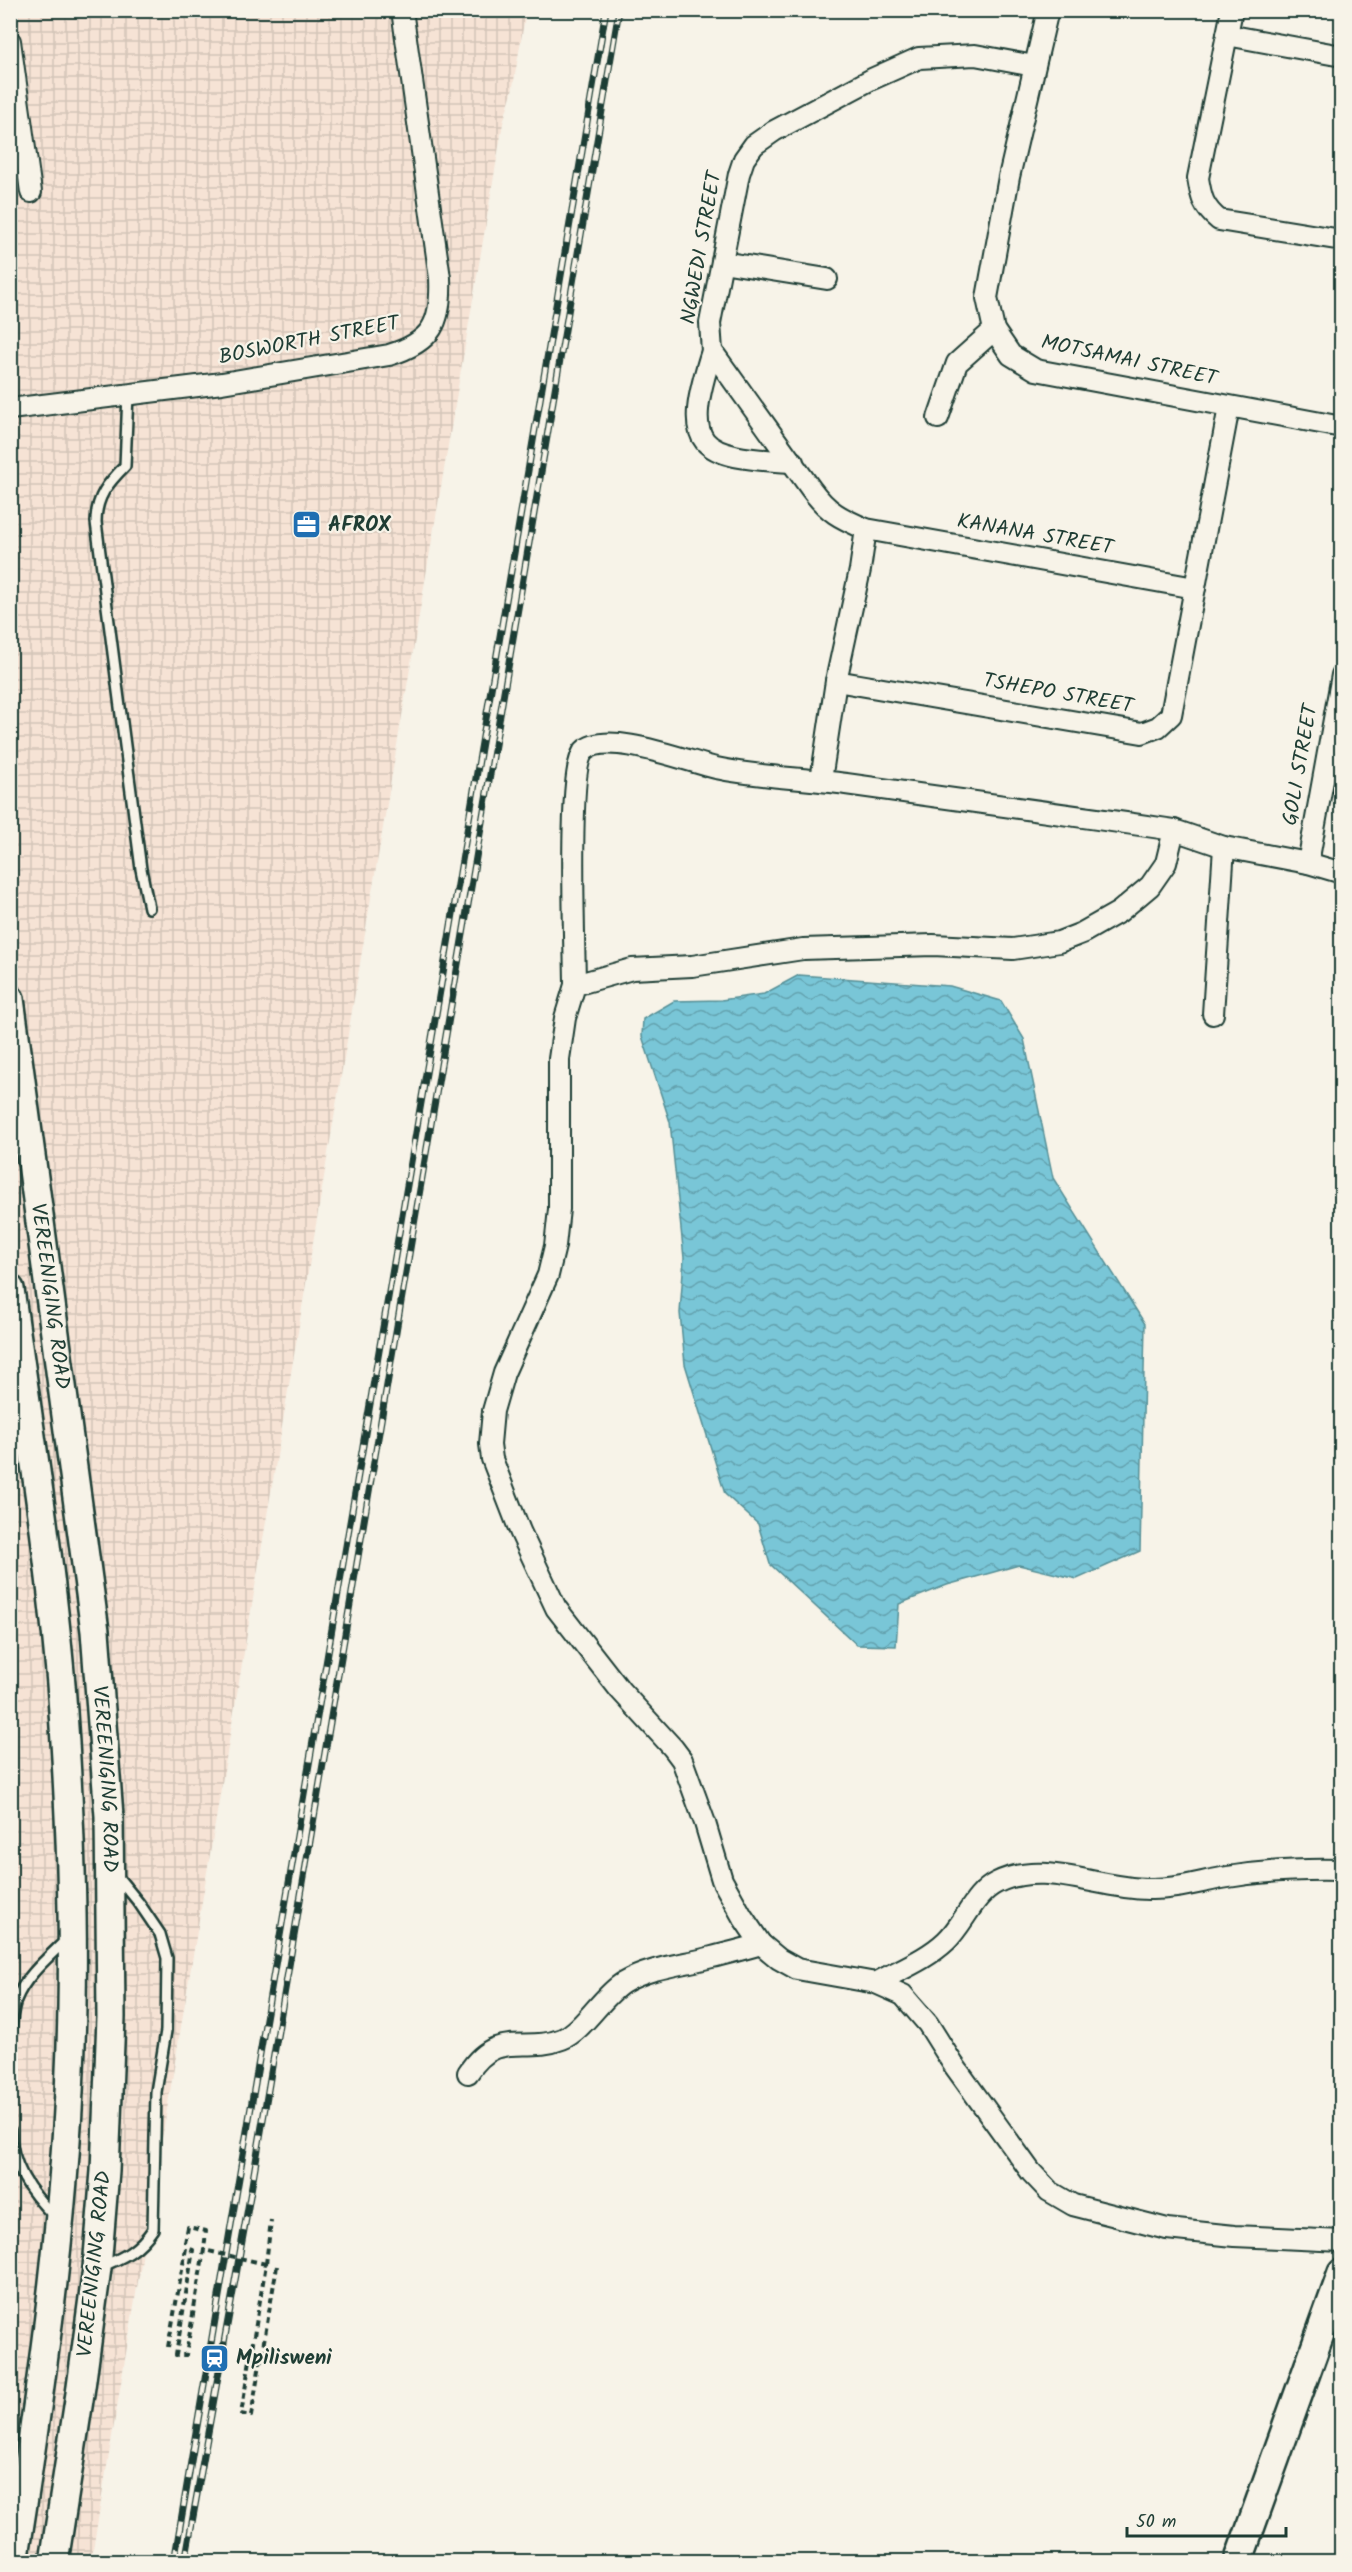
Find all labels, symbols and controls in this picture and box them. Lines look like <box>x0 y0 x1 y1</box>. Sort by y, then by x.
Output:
street label: NGWEDI STREET <box>672 167 732 327</box>
street label: BOSWORTH STREET <box>216 307 404 375</box>
street label: MOTSAMAI STREET <box>1038 326 1222 396</box>
street label: KANANA STREET <box>954 505 1117 565</box>
office icon: AFROX <box>291 509 323 541</box>
place label: AFROX <box>328 509 391 542</box>
street label: TSHEPO STREET <box>980 665 1137 724</box>
street label: GOLI STREET <box>1274 700 1328 828</box>
street label: VEREENIGING ROAD <box>21 1201 79 1391</box>
street label: VEREENIGING ROAD <box>83 1684 126 1873</box>
street label: VEREENIGING ROAD <box>69 2169 121 2359</box>
station icon: Mpilisweni <box>199 2342 231 2374</box>
place label: Mpilisweni <box>236 2342 332 2375</box>
scale bar <box>1127 2500 1286 2538</box>
text: 50 m <box>1136 2508 1176 2537</box>

